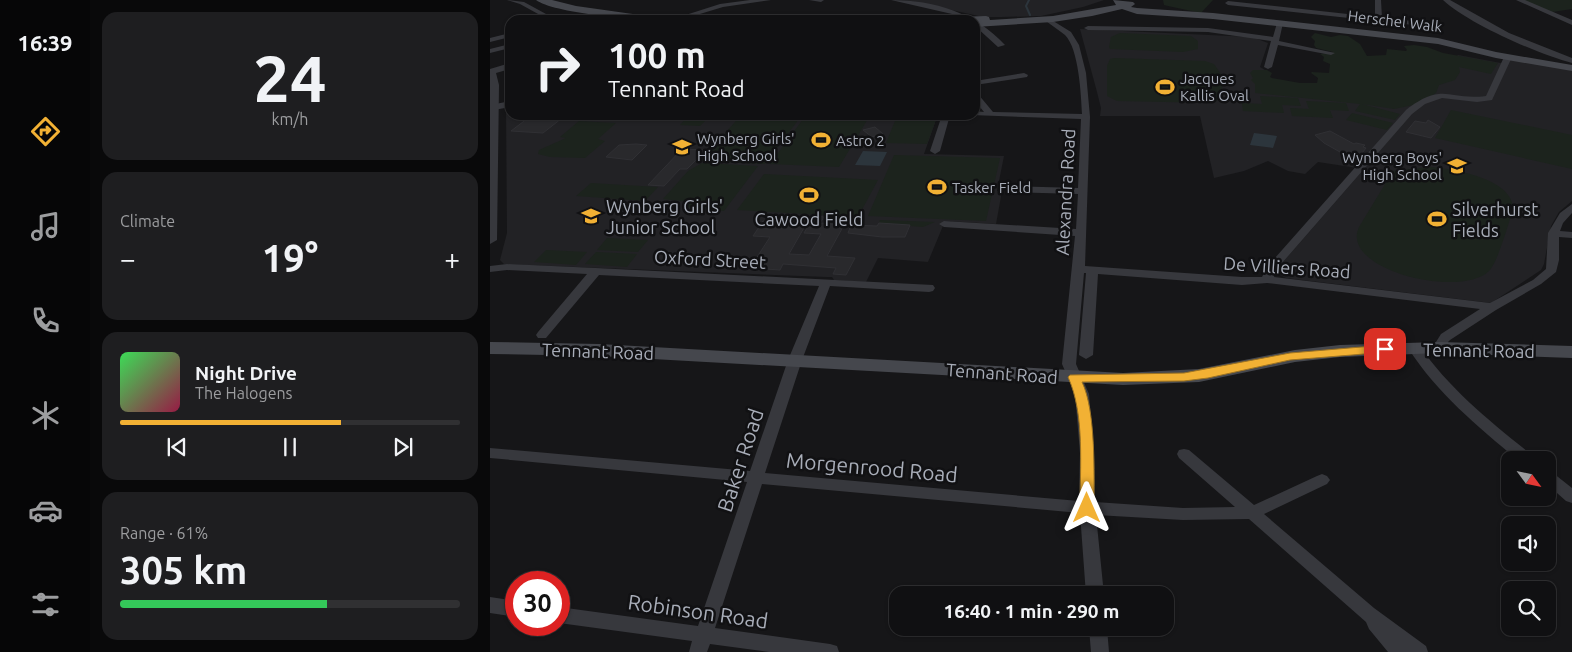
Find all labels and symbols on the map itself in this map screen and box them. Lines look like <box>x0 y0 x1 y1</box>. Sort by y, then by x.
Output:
street label: Herschel Walk <box>1347 7 1444 35</box>
place label: Jacques Kallis Oval <box>1180 70 1249 104</box>
sports icon: Jacques Kallis Oval <box>1154 76 1176 98</box>
street label: Alexandra Road <box>1052 128 1078 256</box>
sports icon: Astro 2 <box>810 129 832 151</box>
place label: Wynberg Girls' High School <box>697 130 795 164</box>
place label: Astro 2 <box>836 132 885 149</box>
school or university icon: Wynberg Girls' High School <box>671 136 693 158</box>
place label: Wynberg Boys' High School <box>1342 149 1442 183</box>
school or university icon: Wynberg Boys' High School <box>1446 155 1468 177</box>
sports icon: Tasker Field <box>926 176 948 198</box>
place label: Tasker Field <box>952 179 1031 196</box>
sports icon: Cawood Field <box>798 184 820 206</box>
place label: Wynberg Girls' Junior School <box>606 196 723 237</box>
place label: Silverhurst Fields <box>1452 199 1538 240</box>
school or university icon: Wynberg Girls' Junior School <box>580 205 602 227</box>
sports icon: Silverhurst Fields <box>1426 208 1448 230</box>
place label: Cawood Field <box>755 209 863 229</box>
street label: Oxford Street <box>653 246 767 272</box>
street label: De Villiers Road <box>1223 253 1351 281</box>
pin <box>1364 328 1406 370</box>
street label: Tennant Road <box>542 339 654 363</box>
street label: Tennant Road <box>1423 339 1535 361</box>
street label: Tennant Road <box>946 359 1058 387</box>
street label: Baker Road <box>712 405 768 515</box>
street label: Morgenrood Road <box>785 448 959 486</box>
north arrow <box>1501 451 1556 506</box>
position arrow <box>1060 481 1112 533</box>
speed limit sign: 30 <box>505 571 570 636</box>
street label: Robinson Road <box>626 589 770 633</box>

